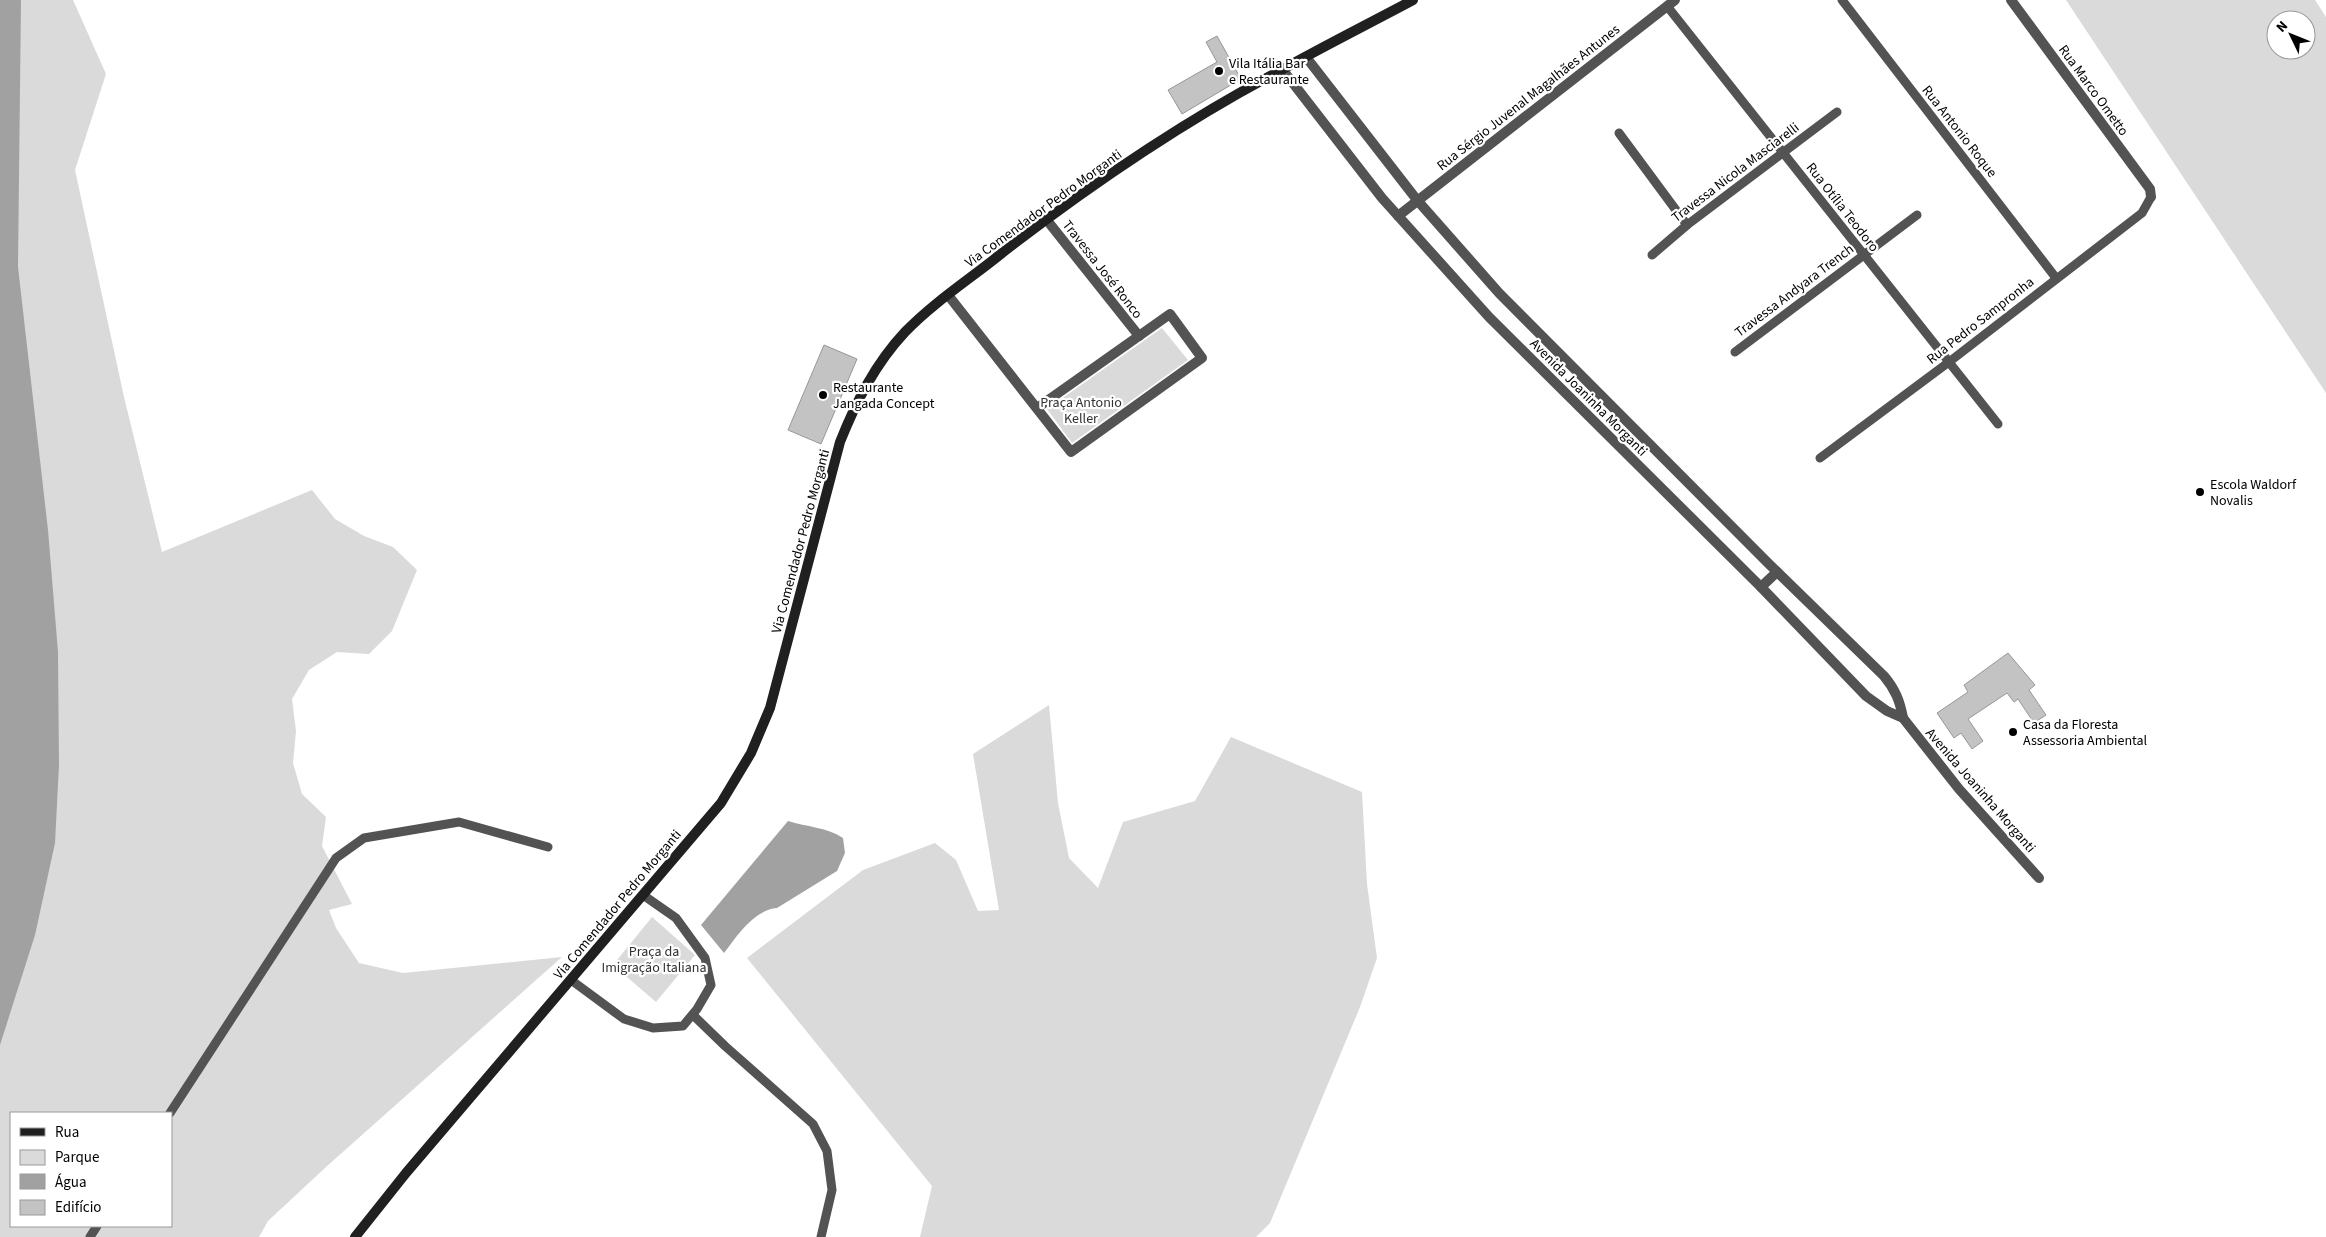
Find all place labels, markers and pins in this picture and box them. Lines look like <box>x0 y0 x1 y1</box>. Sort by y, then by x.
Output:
place label: Vila Itália Bar e Restaurante <box>1229 54 1309 90</box>
marker: Vila Itália Bar e Restaurante <box>1213 65 1225 77</box>
place label: Restaurante Jangada Concept <box>833 378 935 414</box>
marker: Restaurante Jangada Concept <box>817 389 829 401</box>
place label: Escola Waldorf Novalis <box>2210 475 2297 511</box>
marker: Escola Waldorf Novalis <box>2194 486 2206 498</box>
place label: Casa da Floresta Assessoria Ambiental <box>2023 715 2148 751</box>
marker: Casa da Floresta Assessoria Ambiental <box>2007 726 2019 738</box>

